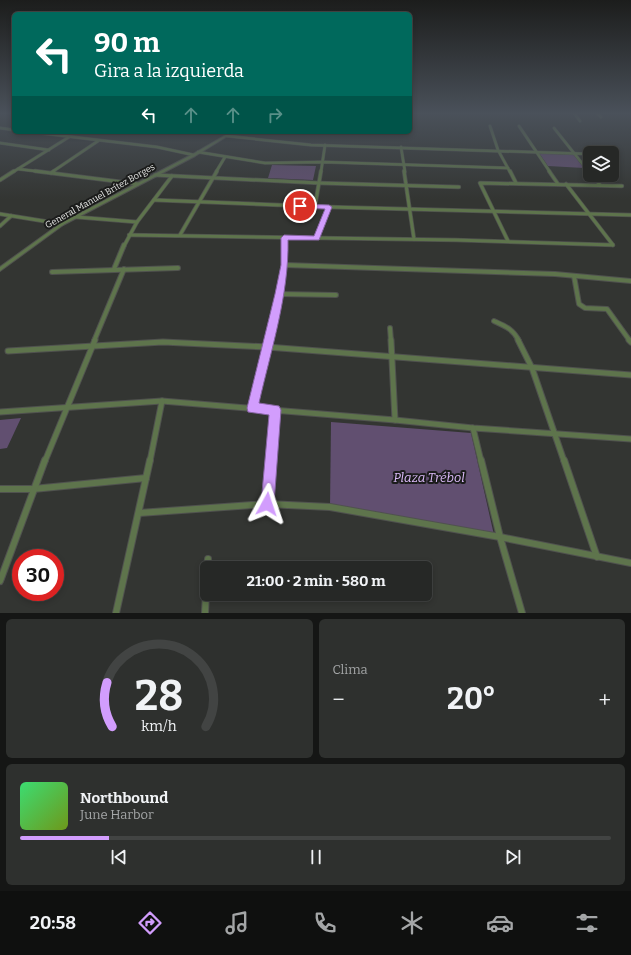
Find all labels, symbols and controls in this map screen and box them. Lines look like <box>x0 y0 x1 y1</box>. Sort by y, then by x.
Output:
text: 90 m <box>94 26 160 59</box>
icon: left <box>28 28 80 80</box>
text: Gira a la izquierda <box>94 60 244 82</box>
icon: left <box>138 104 160 126</box>
icon: ahead <box>180 104 202 126</box>
icon: ahead <box>222 104 244 126</box>
icon: right <box>264 104 286 126</box>
map controls <box>583 146 619 182</box>
button: layers <box>583 146 619 182</box>
street label: General Manuel Brítez Borges <box>43 162 157 230</box>
pin <box>283 189 317 223</box>
icon: arrive <box>289 195 311 217</box>
park label: Plaza Trébol <box>393 470 465 485</box>
position arrow <box>246 483 288 525</box>
speed limit sign: 30 <box>12 549 64 601</box>
text: 21:00 · 2 min · 580 m <box>247 572 385 590</box>
text: Clima <box>333 662 368 677</box>
text: 28 <box>135 670 183 720</box>
text: 20° <box>447 681 496 717</box>
text: − <box>333 686 345 713</box>
text: + <box>598 686 611 713</box>
text: km/h <box>142 717 177 734</box>
text: Northbound <box>80 789 168 807</box>
text: June Harbor <box>80 807 154 822</box>
icon: previous <box>108 846 130 868</box>
icon: pause <box>305 846 327 868</box>
icon: next <box>502 846 524 868</box>
icon: directions <box>136 909 164 937</box>
icon: music <box>223 909 251 937</box>
icon: phone <box>311 909 339 937</box>
icon: climate <box>398 909 426 937</box>
icon: car <box>486 909 514 937</box>
icon: filters <box>573 909 601 937</box>
text: 20:58 <box>30 912 76 934</box>

